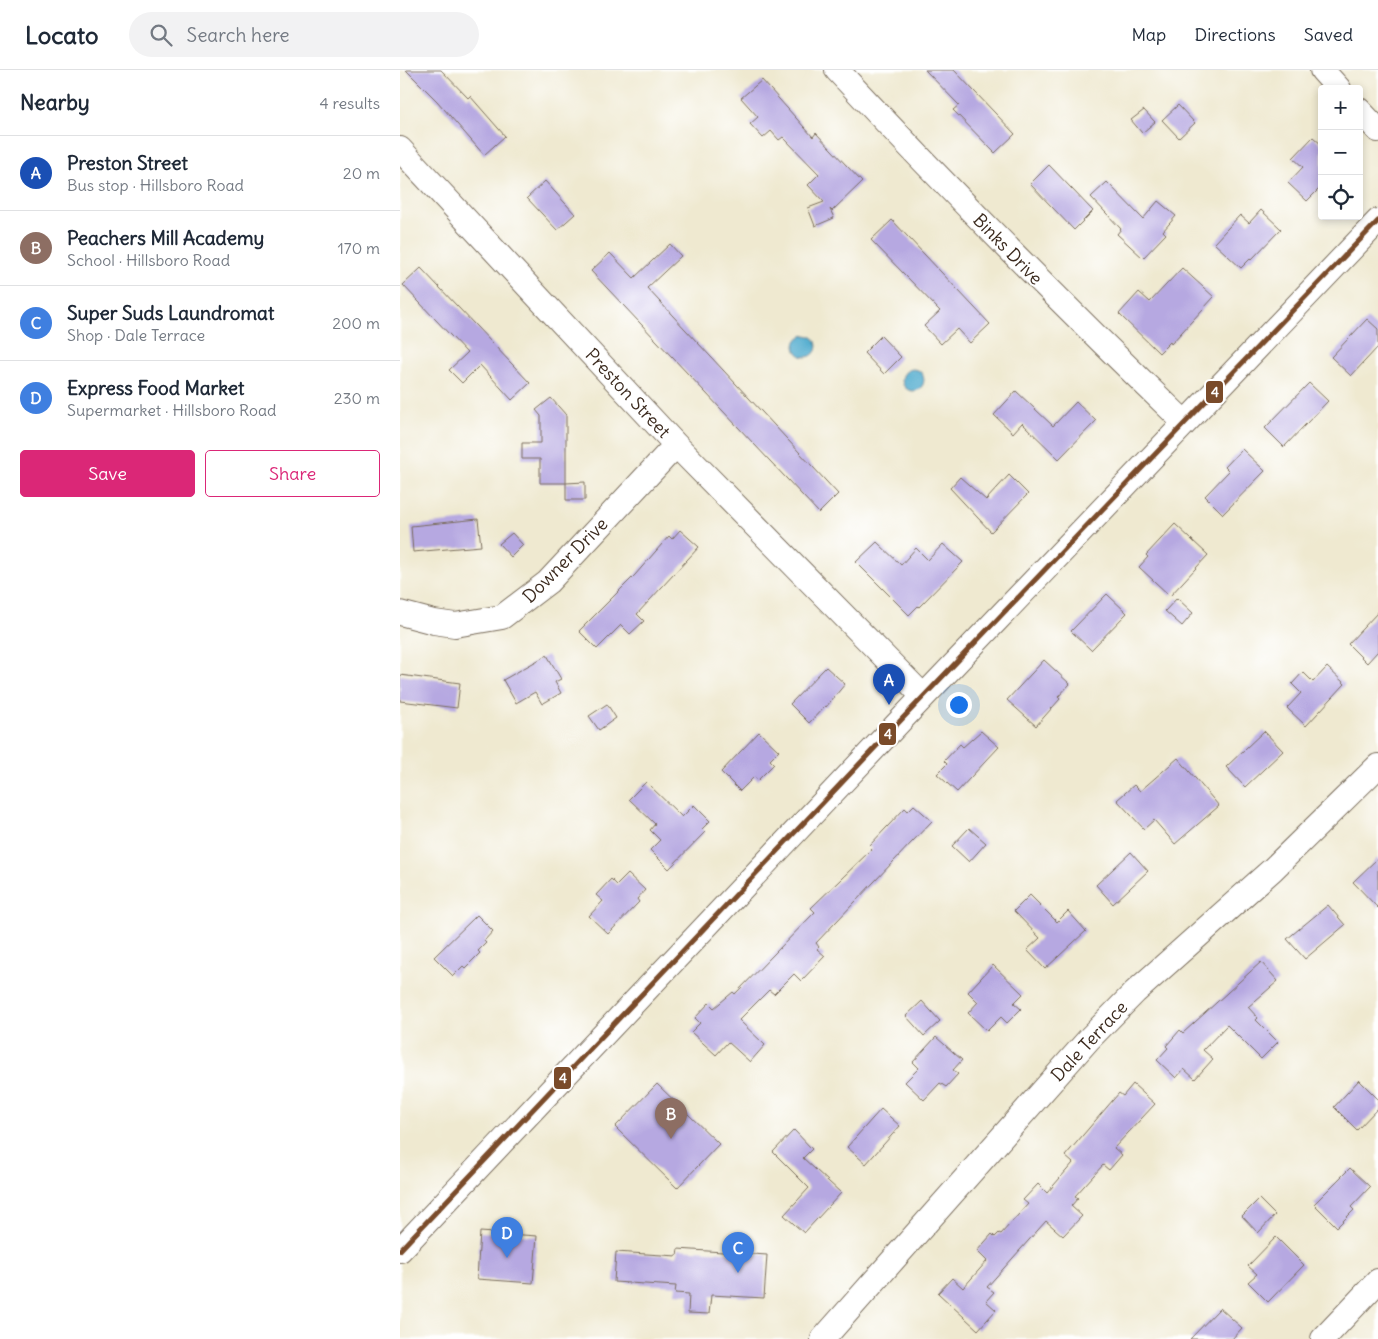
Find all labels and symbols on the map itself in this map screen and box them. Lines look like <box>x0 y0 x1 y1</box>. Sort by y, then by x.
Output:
street label: Binks Drive <box>968 208 1048 290</box>
street label: Preston Street <box>581 343 675 443</box>
line badge: 4 <box>1205 380 1224 404</box>
text: 4 <box>1211 383 1219 401</box>
street label: Downer Drive <box>517 512 613 608</box>
pin: A <box>873 664 905 705</box>
your location <box>946 692 972 718</box>
line badge: 4 <box>878 722 897 746</box>
text: 4 <box>884 725 892 743</box>
street label: Dale Terrace <box>1046 996 1132 1086</box>
line badge: 4 <box>553 1066 572 1090</box>
text: 4 <box>559 1069 567 1087</box>
pin: B <box>655 1098 687 1139</box>
pin: D <box>491 1217 523 1258</box>
pin: C <box>722 1232 754 1273</box>

